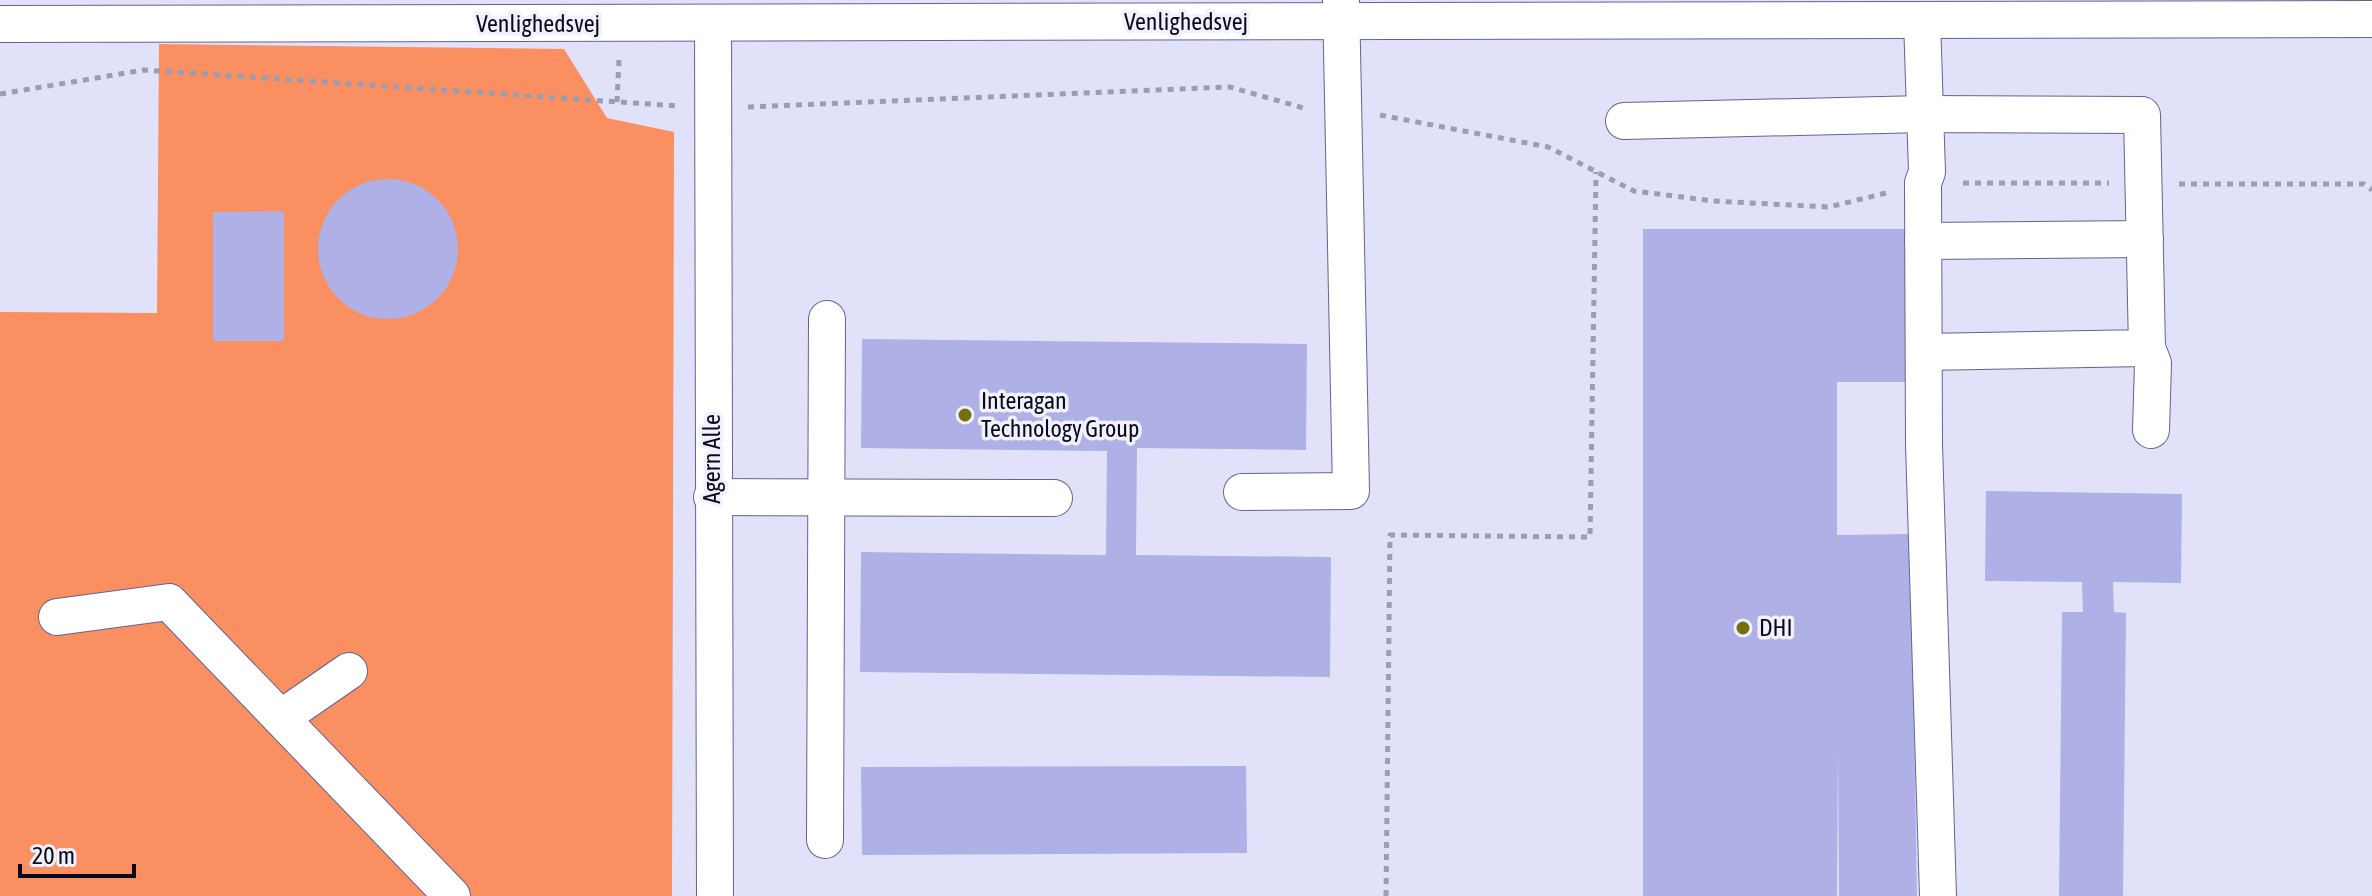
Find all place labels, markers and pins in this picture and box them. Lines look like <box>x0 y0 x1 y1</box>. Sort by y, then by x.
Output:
place label: Interagan Technology Group <box>981 387 1139 442</box>
marker: Interagan Technology Group <box>956 406 974 424</box>
place label: DHI <box>1759 614 1793 641</box>
marker: DHI <box>1734 619 1752 637</box>

